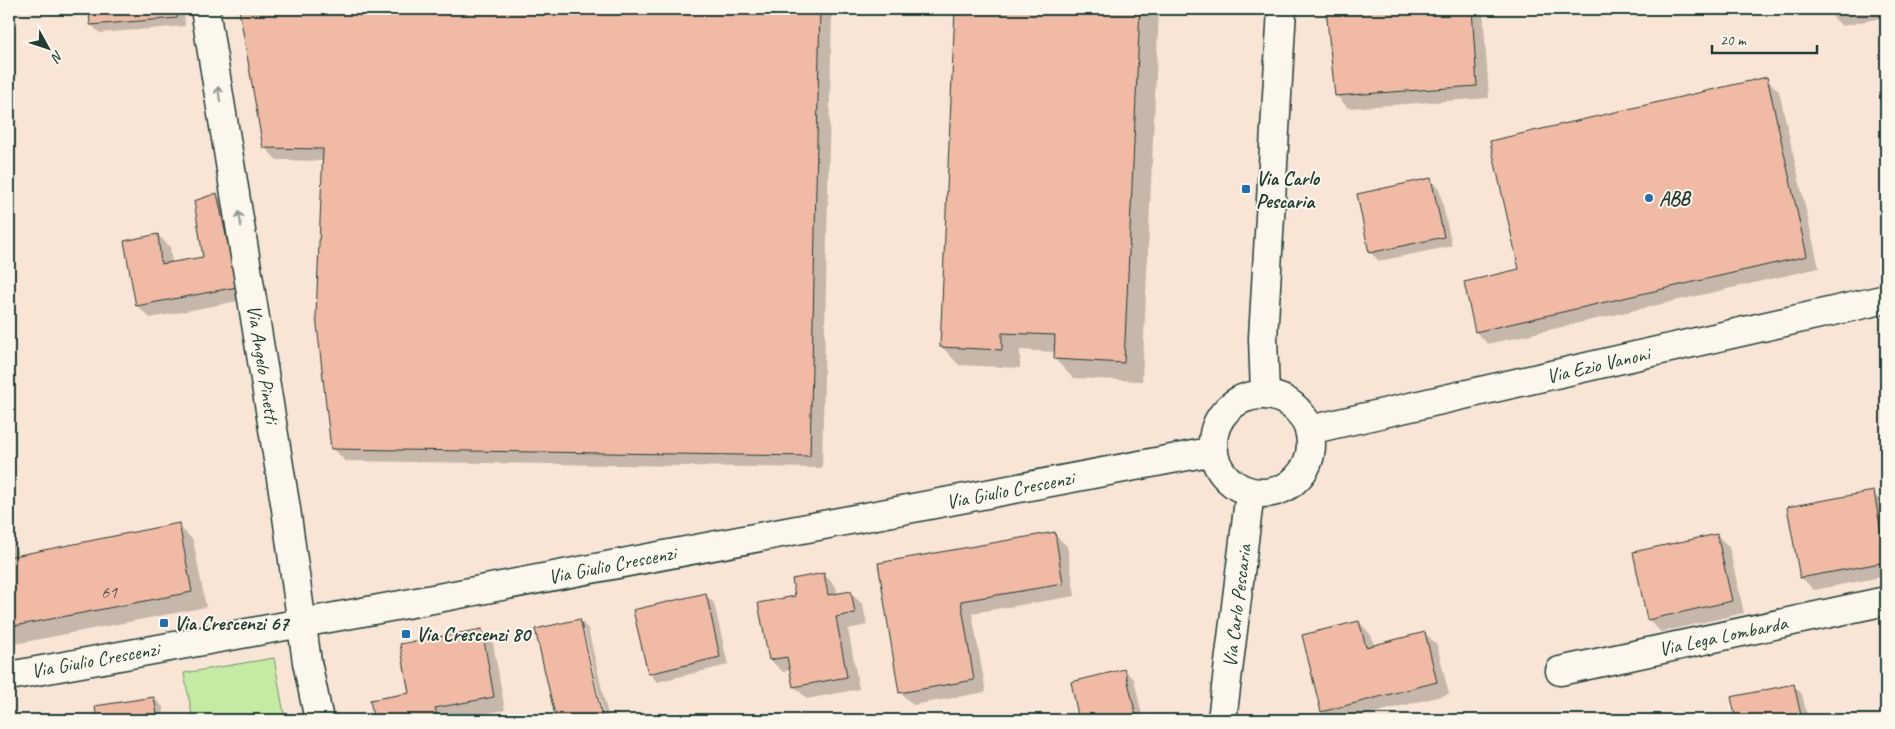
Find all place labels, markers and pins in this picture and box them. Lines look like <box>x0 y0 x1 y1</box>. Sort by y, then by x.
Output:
place label: Via Carlo Pescaria <box>1256 166 1321 214</box>
marker: Via Carlo Pescaria <box>1240 183 1252 195</box>
place label: ABB <box>1659 186 1692 211</box>
marker: ABB <box>1643 192 1655 204</box>
place label: Via Crescenzi 67 <box>174 611 290 636</box>
marker: Via Crescenzi 67 <box>158 617 170 629</box>
place label: Via Crescenzi 80 <box>416 622 532 647</box>
marker: Via Crescenzi 80 <box>400 628 412 640</box>

